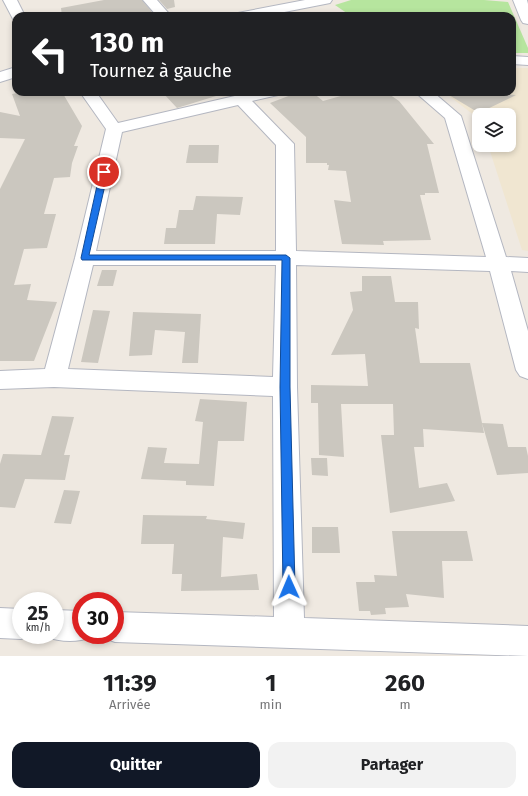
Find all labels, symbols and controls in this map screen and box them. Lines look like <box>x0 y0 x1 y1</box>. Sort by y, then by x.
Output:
text: 130 m <box>90 26 164 59</box>
icon: left <box>24 28 76 80</box>
text: Tournez à gauche <box>90 60 232 82</box>
map controls <box>472 108 516 152</box>
button: layers <box>472 108 516 152</box>
pin <box>87 155 121 189</box>
icon: arrive <box>93 161 115 183</box>
position arrow <box>268 566 310 608</box>
speed limit sign: 30 <box>72 592 124 644</box>
text: 25 <box>27 601 49 625</box>
text: km/h <box>26 622 50 634</box>
text: 11:39 <box>103 669 157 697</box>
text: 1 <box>265 669 276 697</box>
text: 260 <box>385 669 425 697</box>
text: Arrivée <box>109 697 151 712</box>
text: min <box>260 697 282 712</box>
text: m <box>399 697 411 712</box>
button: Quitter <box>12 742 260 788</box>
button: Partager <box>268 742 516 788</box>

